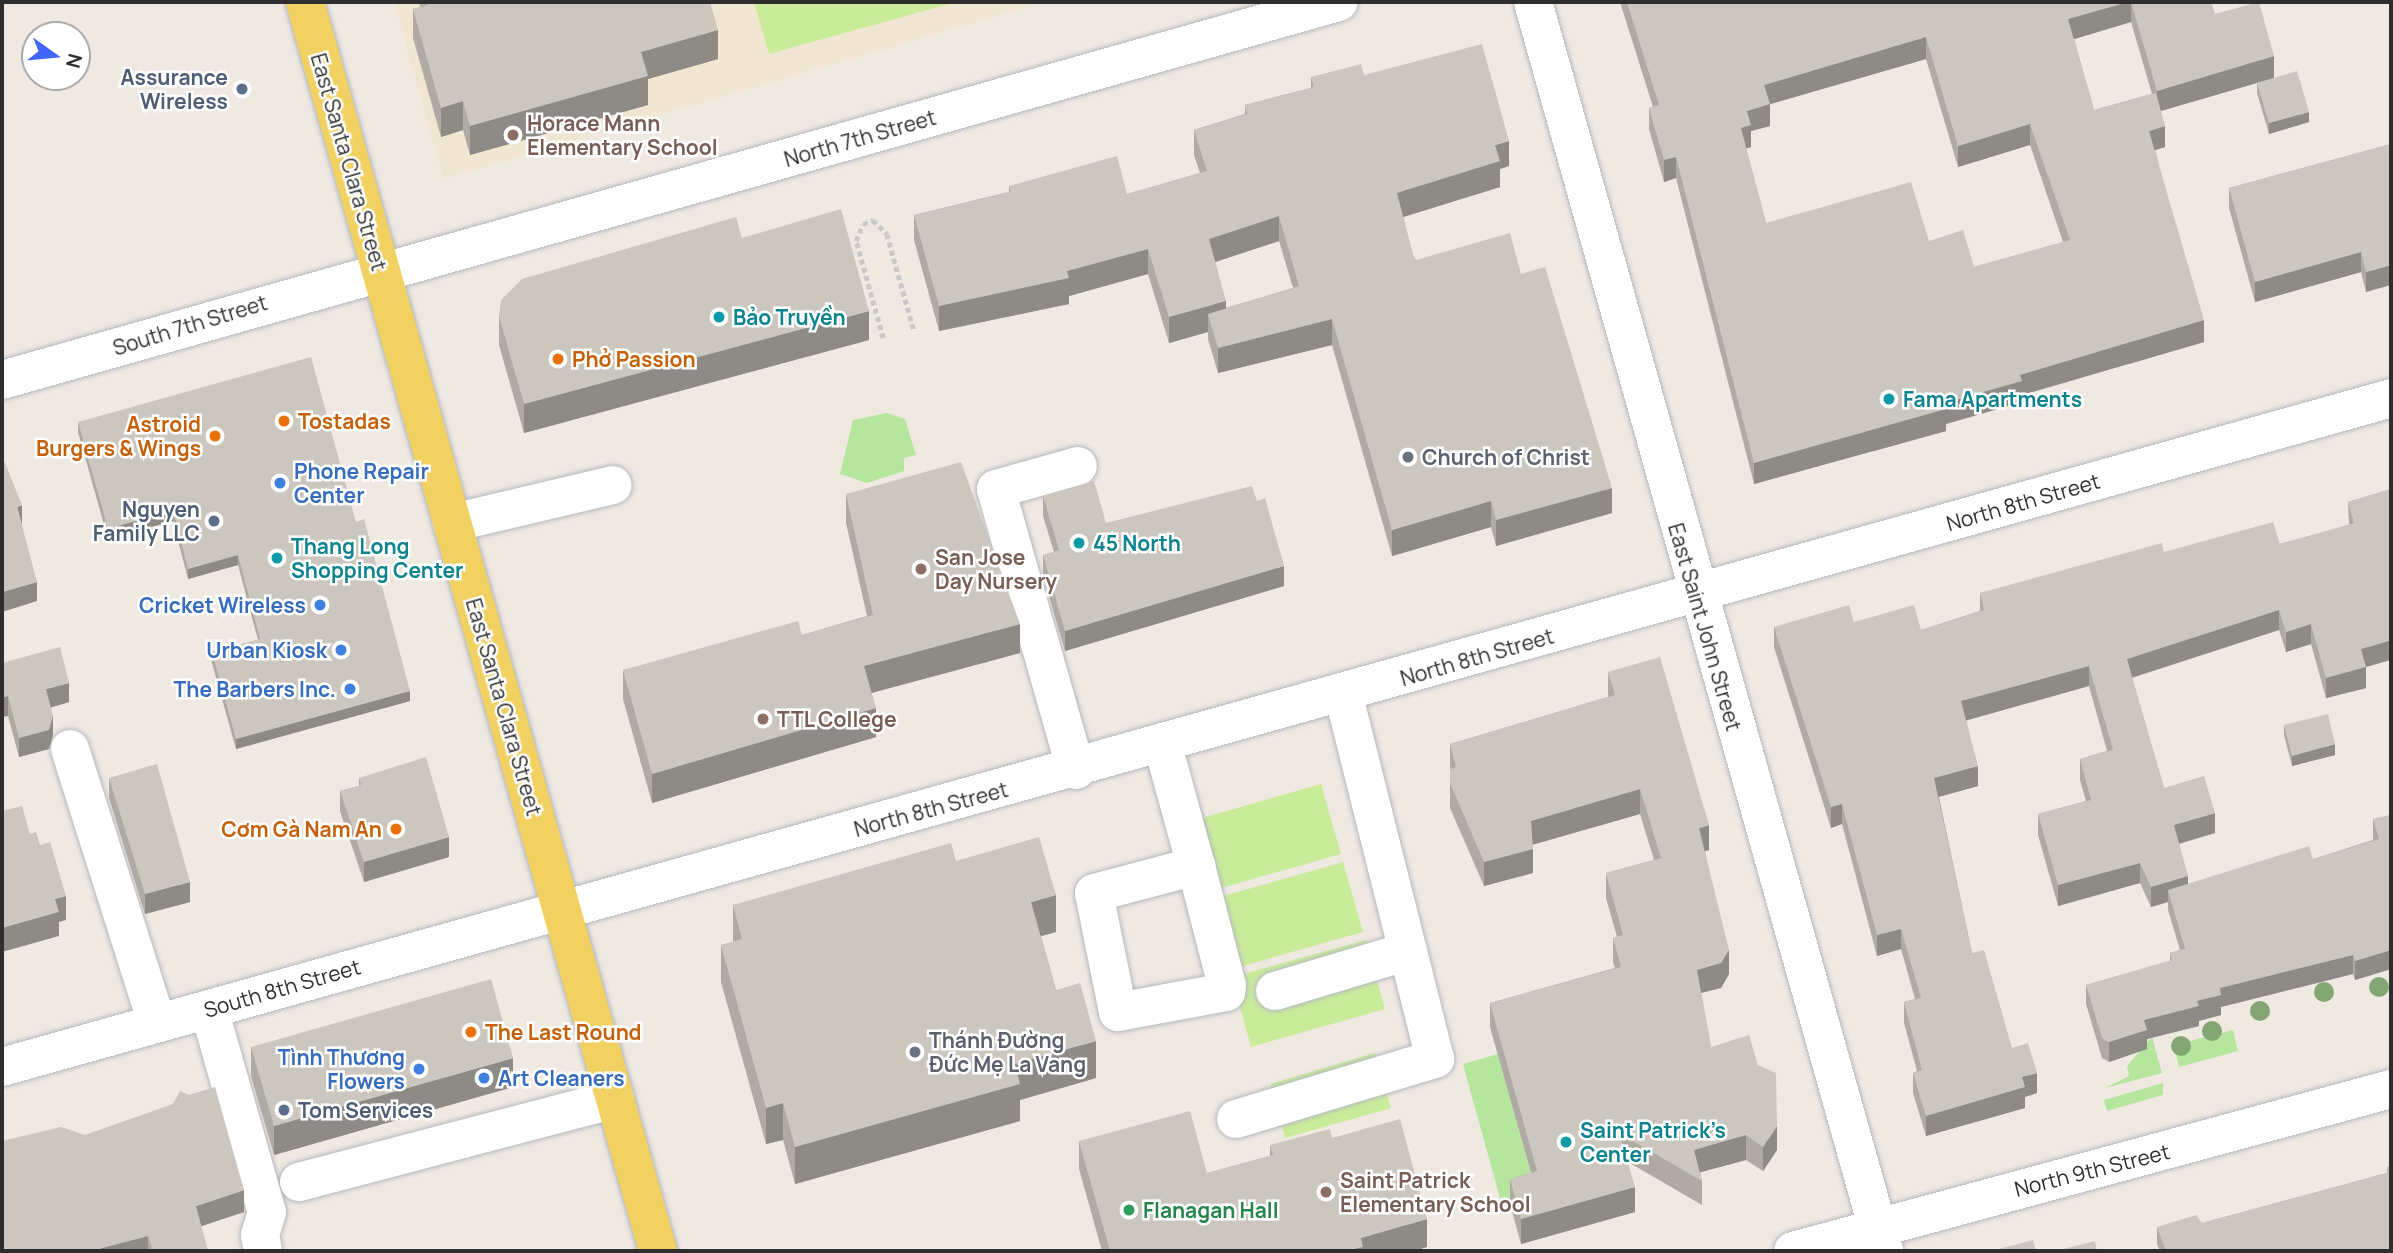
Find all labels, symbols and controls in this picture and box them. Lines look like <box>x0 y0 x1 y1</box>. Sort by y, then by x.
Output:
north arrow <box>21 21 91 91</box>
street label: East Santa Clara Street <box>306 50 392 274</box>
text: N <box>60 51 89 71</box>
place label: Assurance Wireless <box>120 64 228 114</box>
marker: Assurance Wireless <box>234 81 250 97</box>
street label: North 7th Street <box>781 104 939 172</box>
place label: Horace Mann Elementary School <box>527 110 718 160</box>
marker: Horace Mann Elementary School <box>505 127 521 143</box>
street label: South 7th Street <box>110 290 270 360</box>
place label: Bảo Truyền <box>733 304 846 330</box>
marker: Bảo Truyền <box>711 309 727 325</box>
place label: Phở Passion <box>572 346 696 372</box>
marker: Phở Passion <box>550 351 566 367</box>
place label: Fama Apartments <box>1903 386 2082 412</box>
marker: Fama Apartments <box>1881 391 1897 407</box>
place label: Tostadas <box>298 408 391 434</box>
place label: Astroid Burgers & Wings <box>36 411 201 461</box>
marker: Tostadas <box>276 413 292 429</box>
marker: Astroid Burgers & Wings <box>207 428 223 444</box>
place label: Church of Christ <box>1422 444 1590 470</box>
marker: Church of Christ <box>1400 449 1416 465</box>
place label: Phone Repair Center <box>294 458 429 508</box>
street label: North 8th Street <box>1943 468 2103 536</box>
marker: Phone Repair Center <box>272 475 288 491</box>
place label: Nguyen Family LLC <box>93 496 200 546</box>
marker: Nguyen Family LLC <box>206 513 222 529</box>
street label: East Saint John Street <box>1663 520 1747 734</box>
place label: 45 North <box>1093 530 1181 556</box>
place label: Thang Long Shopping Center <box>291 533 463 583</box>
marker: 45 North <box>1071 535 1087 551</box>
place label: San Jose Day Nursery <box>935 544 1057 594</box>
marker: Thang Long Shopping Center <box>269 550 285 566</box>
marker: San Jose Day Nursery <box>913 561 929 577</box>
place label: Cricket Wireless <box>139 592 306 618</box>
street label: East Santa Clara Street <box>461 595 547 819</box>
marker: Cricket Wireless <box>312 597 328 613</box>
street label: North 8th Street <box>1397 623 1557 691</box>
place label: Urban Kiosk <box>206 637 327 663</box>
marker: Urban Kiosk <box>333 642 349 658</box>
place label: The Barbers Inc. <box>174 676 336 702</box>
marker: The Barbers Inc. <box>342 681 358 697</box>
place label: TTL College <box>777 706 898 732</box>
marker: TTL College <box>755 711 771 727</box>
street label: North 8th Street <box>851 776 1011 842</box>
place label: Cơm Gà Nam An <box>221 816 382 842</box>
marker: Cơm Gà Nam An <box>388 821 404 837</box>
street label: South 8th Street <box>201 954 363 1022</box>
place label: The Last Round <box>485 1019 642 1045</box>
marker: The Last Round <box>463 1024 479 1040</box>
place label: Thánh Đường Đức Mẹ La Vang <box>929 1027 1086 1077</box>
place label: Tình Thương Flowers <box>278 1044 405 1094</box>
marker: Thánh Đường Đức Mẹ La Vang <box>907 1044 923 1060</box>
marker: Tình Thương Flowers <box>411 1061 427 1077</box>
place label: Art Cleaners <box>498 1065 625 1091</box>
marker: Art Cleaners <box>476 1070 492 1086</box>
place label: Tom Services <box>298 1097 433 1123</box>
marker: Tom Services <box>276 1102 292 1118</box>
place label: Saint Patrick’s Center <box>1580 1117 1726 1167</box>
marker: Saint Patrick’s Center <box>1558 1134 1574 1150</box>
street label: North 9th Street <box>2012 1139 2172 1201</box>
place label: Saint Patrick Elementary School <box>1340 1167 1531 1217</box>
marker: Saint Patrick Elementary School <box>1318 1184 1334 1200</box>
place label: Flanagan Hall <box>1143 1197 1279 1223</box>
marker: Flanagan Hall <box>1121 1202 1137 1218</box>

